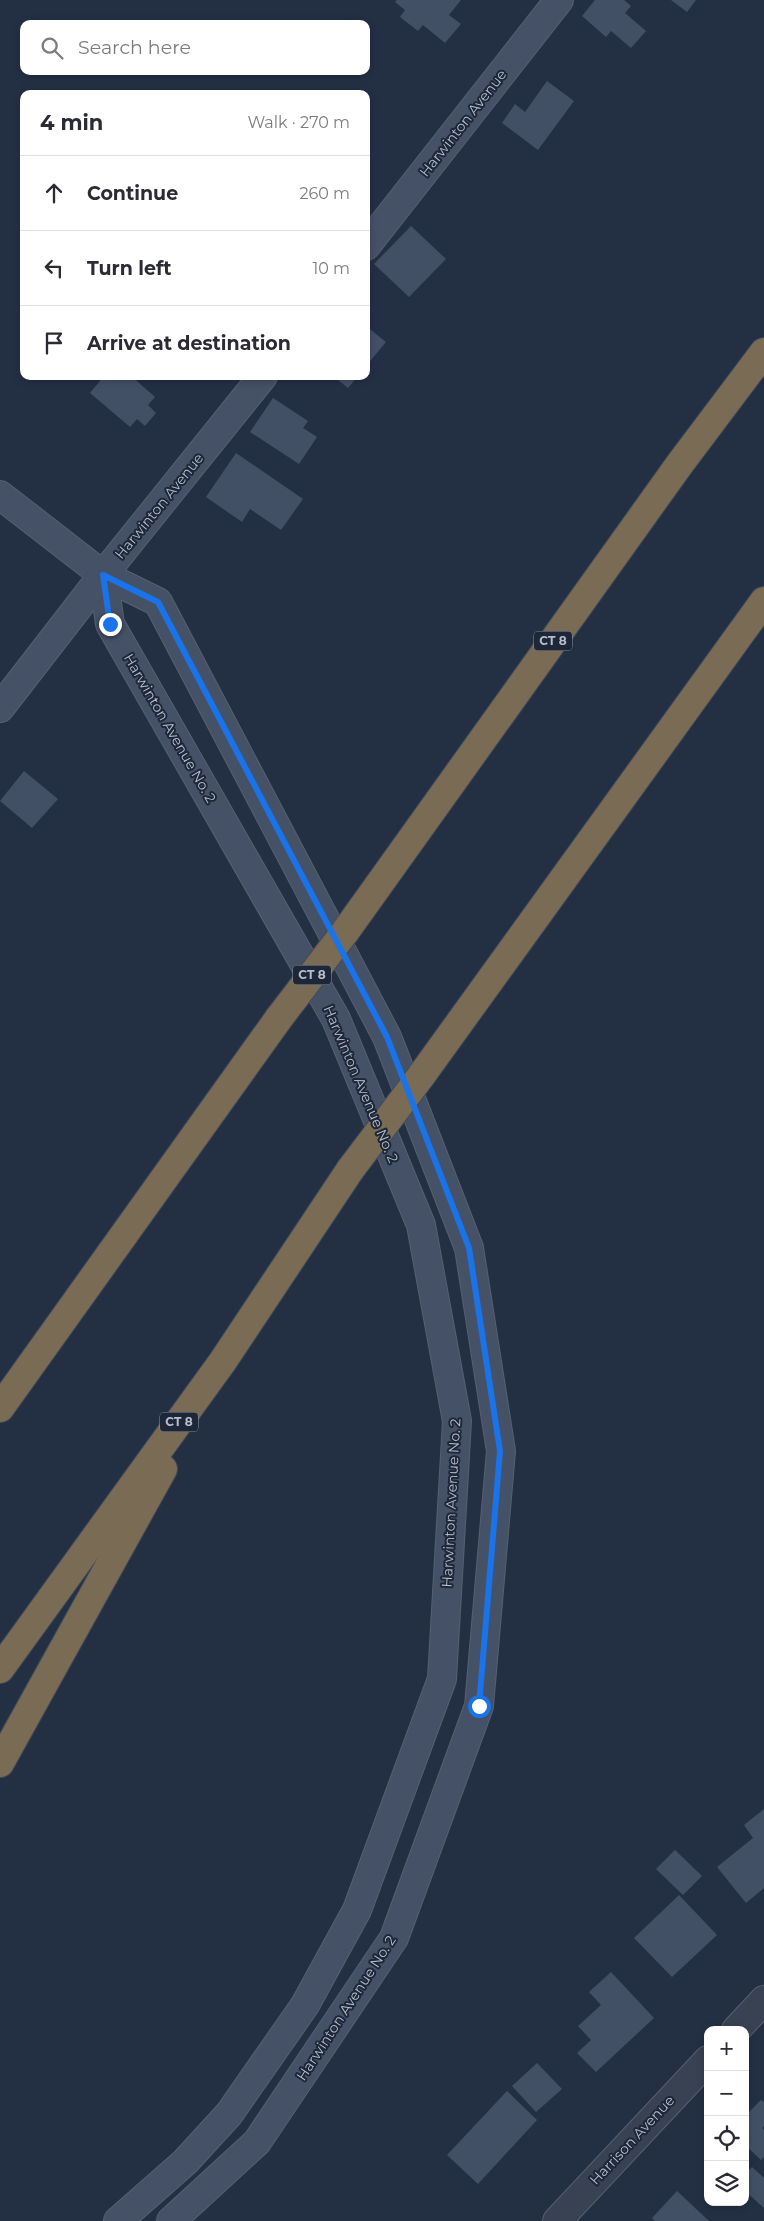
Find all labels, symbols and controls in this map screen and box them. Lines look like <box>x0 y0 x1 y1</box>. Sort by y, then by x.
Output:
search box <box>20 20 370 75</box>
icon: search <box>38 34 66 62</box>
text: Search here <box>78 36 191 59</box>
street label: Harwinton Avenue <box>416 66 510 180</box>
text: 4 min <box>40 110 103 135</box>
text: Walk · 270 m <box>247 113 350 132</box>
icon: ahead <box>40 179 68 207</box>
text: Continue <box>87 182 178 205</box>
text: 260 m <box>299 184 350 203</box>
icon: left <box>40 254 68 282</box>
text: Turn left <box>87 257 172 280</box>
text: 10 m <box>312 259 350 278</box>
icon: arrive <box>40 329 68 357</box>
text: Arrive at destination <box>87 332 291 355</box>
street label: Harwinton Avenue <box>111 449 207 563</box>
route end <box>99 613 122 636</box>
road number: CT 8 <box>534 631 572 650</box>
street label: Harwinton Avenue No. 2 <box>120 650 220 806</box>
road number: CT 8 <box>293 966 331 984</box>
street label: Harwinton Avenue No. 2 <box>320 1003 402 1166</box>
road number: CT 8 <box>160 1412 198 1431</box>
street label: Harwinton Avenue No. 2 <box>438 1418 464 1588</box>
route start <box>468 1695 491 1718</box>
street label: Harwinton Avenue No. 2 <box>292 1932 400 2084</box>
map controls <box>704 2026 749 2206</box>
button: + <box>704 2026 749 2071</box>
button: − <box>704 2071 749 2116</box>
street label: Harrison Avenue <box>586 2091 678 2189</box>
button: locate <box>704 2116 749 2161</box>
button: layers <box>704 2161 749 2206</box>

